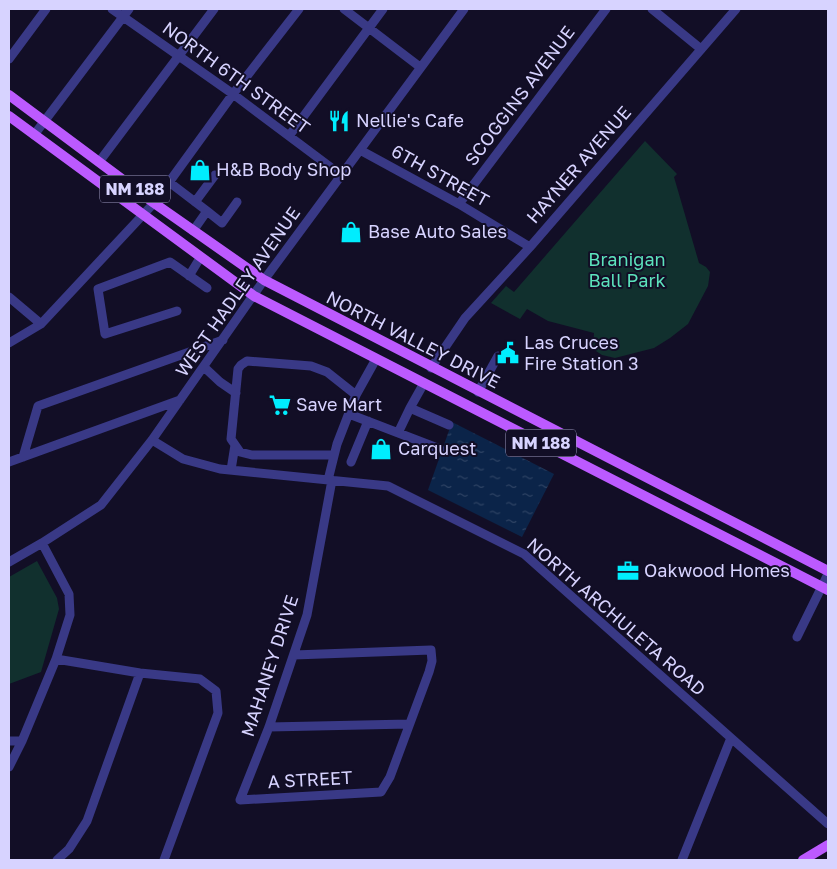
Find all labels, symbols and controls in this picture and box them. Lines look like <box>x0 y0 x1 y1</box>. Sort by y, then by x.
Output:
street label: NORTH 6TH STREET <box>159 16 315 138</box>
street label: SCOGGINS AVENUE <box>460 21 579 170</box>
street label: HAYNER AVENUE <box>521 101 635 227</box>
restaurant icon: Nellie's Cafe <box>326 108 352 134</box>
place label: Nellie's Cafe <box>356 109 464 131</box>
street label: 6TH STREET <box>388 139 493 211</box>
shop icon: H&B Body Shop <box>187 157 213 183</box>
place label: H&B Body Shop <box>216 158 351 180</box>
road number: NM 188 <box>100 175 170 202</box>
street label: WEST HADLEY AVENUE <box>170 202 304 381</box>
shop icon: Base Auto Sales <box>338 219 364 245</box>
place label: Base Auto Sales <box>368 220 507 242</box>
park label: Branigan Ball Park <box>588 248 666 291</box>
street label: NORTH VALLEY DRIVE <box>323 286 504 393</box>
place label: Las Cruces Fire Station 3 <box>524 331 639 374</box>
public building icon: Las Cruces Fire Station 3 <box>495 340 521 366</box>
supermarket icon: Save Mart <box>267 392 293 418</box>
place label: Save Mart <box>296 393 382 415</box>
road number: NM 188 <box>506 429 576 456</box>
shop icon: Carquest <box>368 436 394 462</box>
place label: Carquest <box>398 437 476 459</box>
street label: NORTH ARCHULETA ROAD <box>523 533 710 700</box>
office icon: Oakwood Homes <box>615 558 641 584</box>
place label: Oakwood Homes <box>644 559 790 581</box>
street label: MAHANEY DRIVE <box>236 592 302 739</box>
street label: A STREET <box>267 766 353 792</box>

